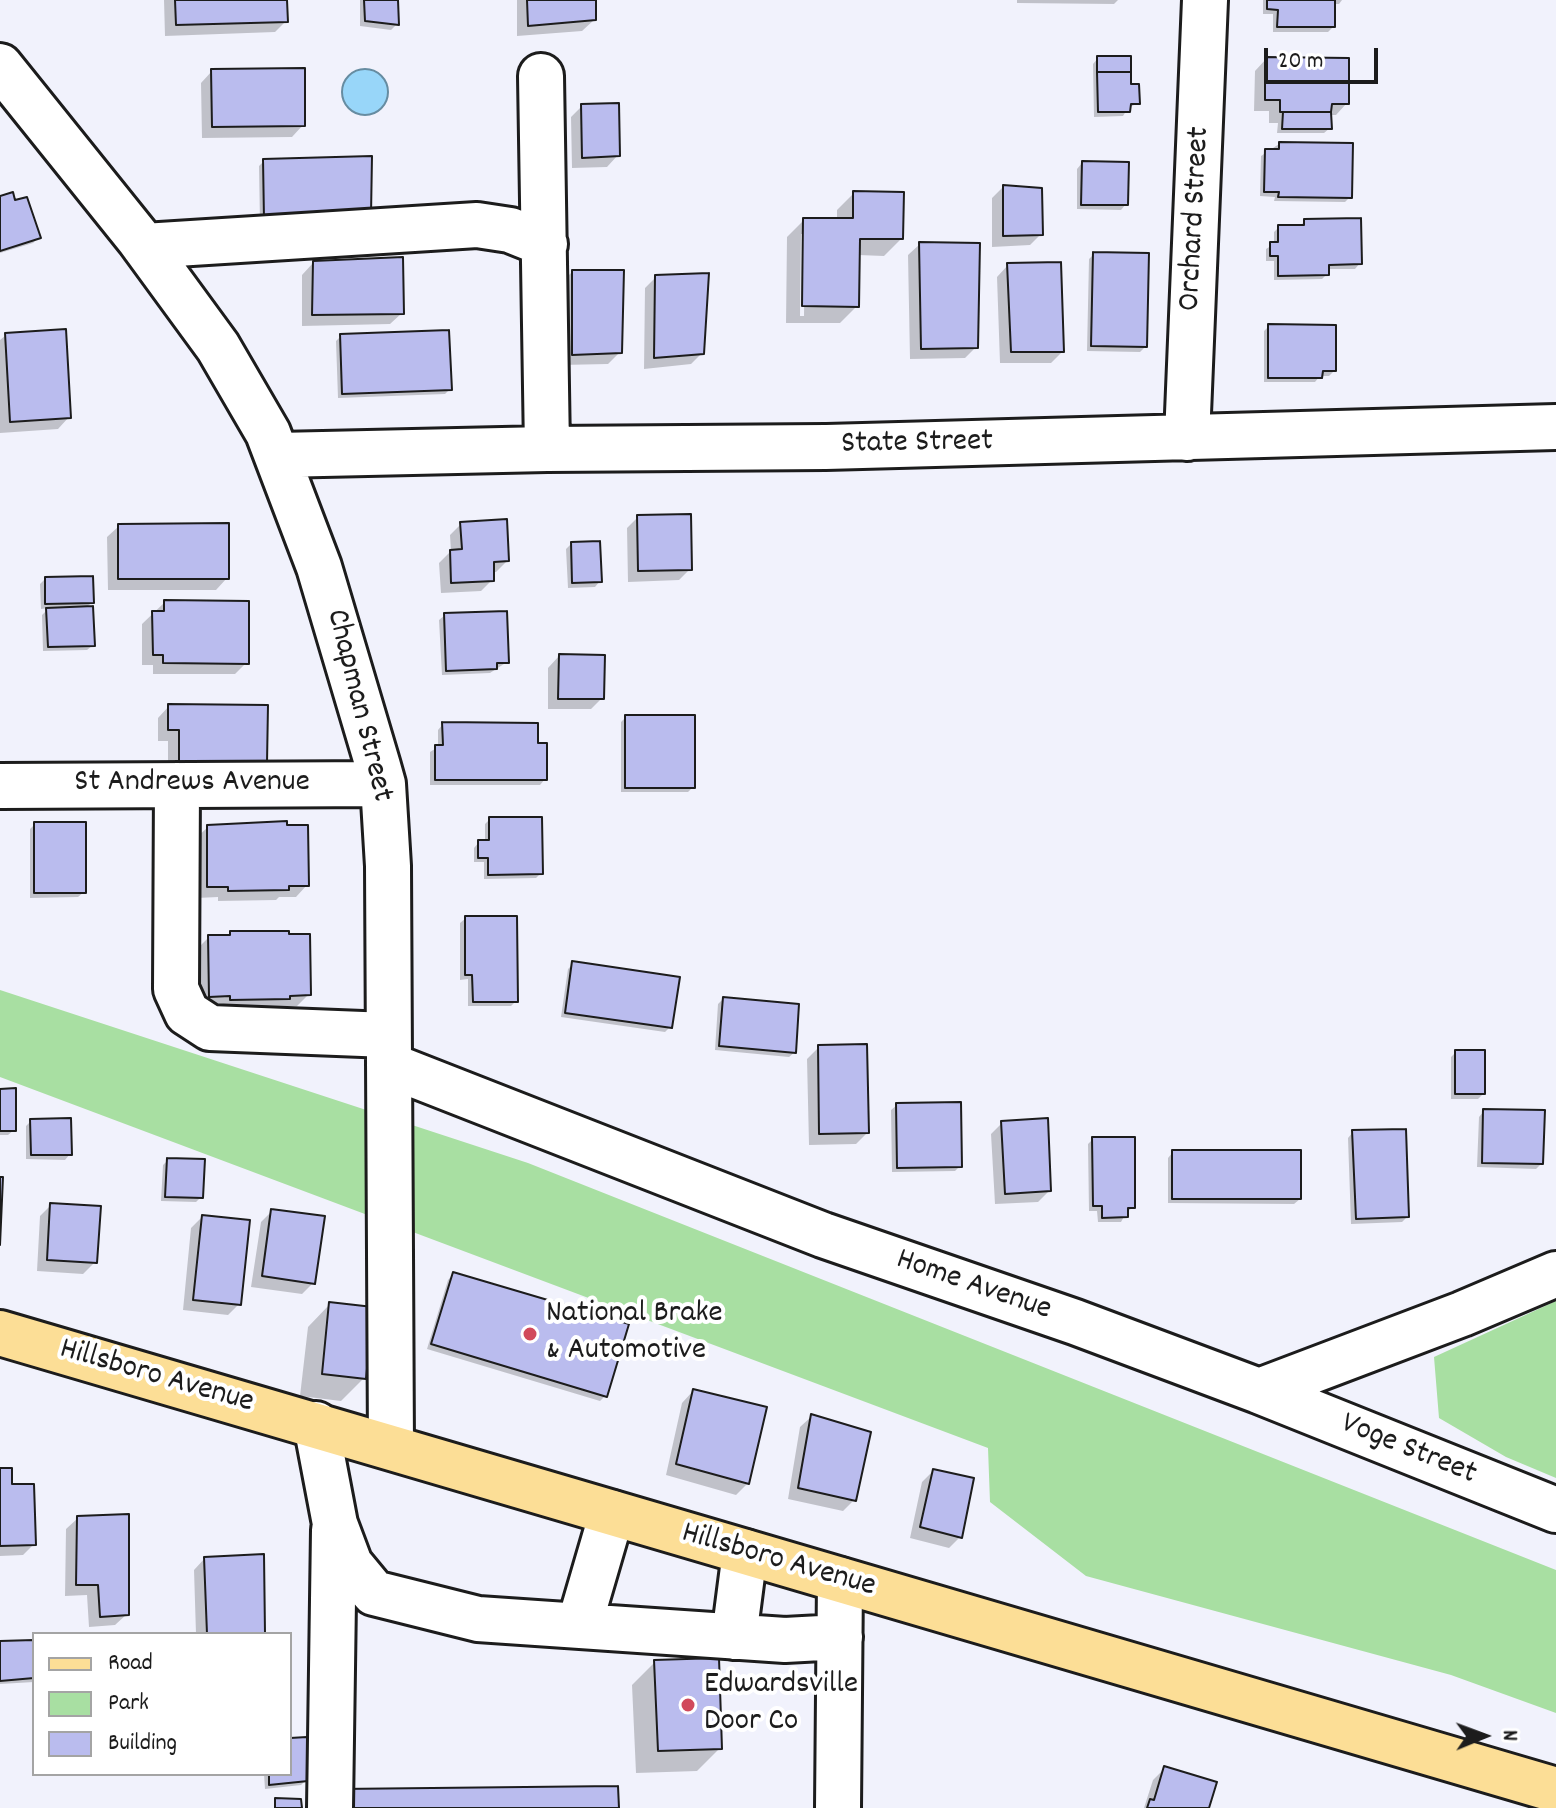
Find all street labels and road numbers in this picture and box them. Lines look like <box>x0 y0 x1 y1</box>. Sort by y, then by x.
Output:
street label: Orchard Street <box>1173 126 1221 312</box>
street label: State Street <box>841 424 993 466</box>
street label: Chapman Street <box>315 606 399 806</box>
street label: St Andrews Avenue <box>74 766 310 804</box>
street label: Home Avenue <box>890 1243 1056 1331</box>
street label: Hillsboro Avenue <box>55 1332 257 1424</box>
street label: Voge Street <box>1335 1406 1481 1496</box>
street label: Hillsboro Avenue <box>677 1516 879 1608</box>

